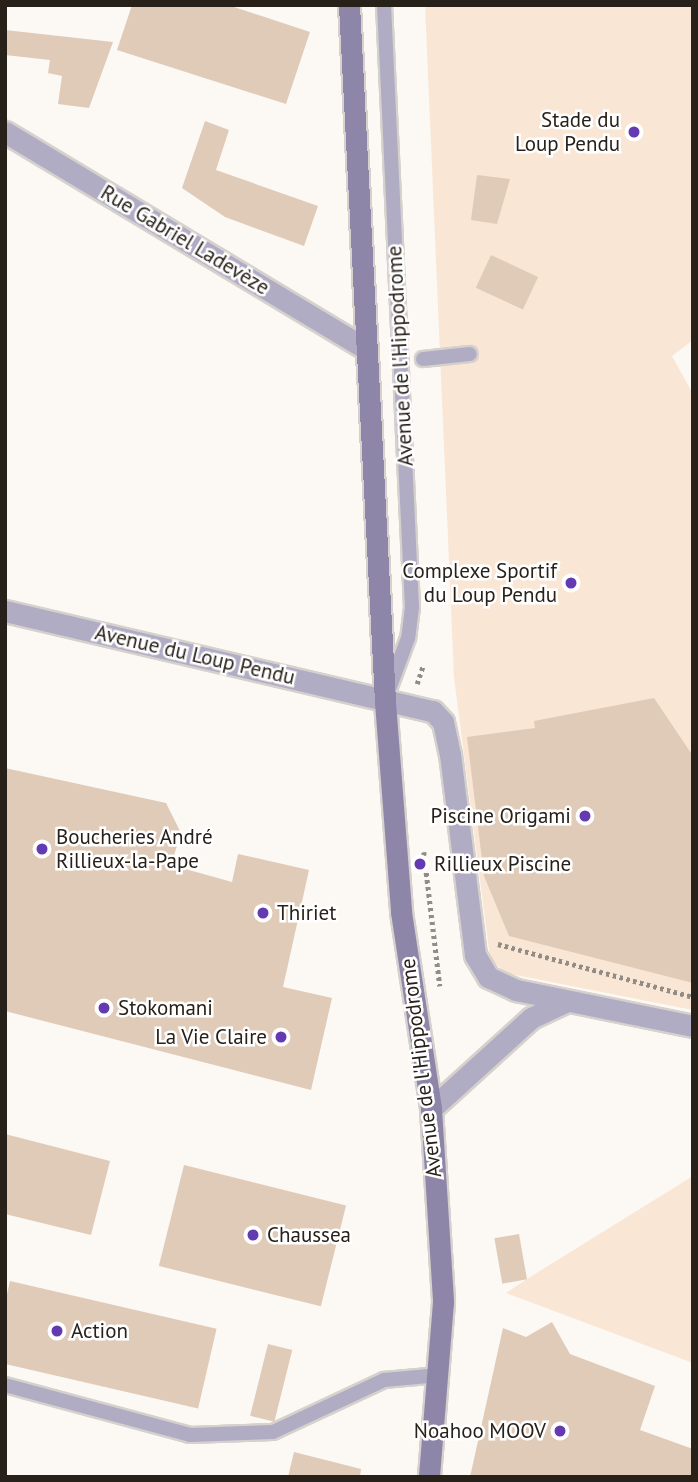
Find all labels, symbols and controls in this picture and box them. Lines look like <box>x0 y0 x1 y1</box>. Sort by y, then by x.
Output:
place label: Stade du Loup Pendu <box>515 107 620 157</box>
marker: Stade du Loup Pendu <box>626 124 642 140</box>
street label: Rue Gabriel Ladevèze <box>96 180 274 300</box>
street label: Avenue de l'Hippodrome <box>382 245 418 467</box>
place label: Complexe Sportif du Loup Pendu <box>402 558 557 608</box>
marker: Complexe Sportif du Loup Pendu <box>563 575 579 591</box>
street label: Avenue du Loup Pendu <box>93 620 297 690</box>
place label: Piscine Origami <box>430 803 571 829</box>
marker: Piscine Origami <box>577 808 593 824</box>
place label: Boucheries André Rillieux-la-Pape <box>56 824 213 874</box>
marker: Boucheries André Rillieux-la-Pape <box>34 841 50 857</box>
place label: Rillieux Piscine <box>434 851 572 877</box>
marker: Rillieux Piscine <box>412 856 428 872</box>
place label: Thiriet <box>277 900 336 926</box>
marker: Thiriet <box>255 905 271 921</box>
street label: Avenue de l'Hippodrome <box>395 957 447 1179</box>
place label: Stokomani <box>118 995 213 1021</box>
marker: Stokomani <box>96 1000 112 1016</box>
place label: La Vie Claire <box>155 1024 267 1050</box>
marker: La Vie Claire <box>273 1029 289 1045</box>
place label: Chaussea <box>267 1222 351 1248</box>
marker: Chaussea <box>245 1227 261 1243</box>
place label: Action <box>71 1318 128 1344</box>
marker: Action <box>49 1323 65 1339</box>
place label: Noahoo MOOV <box>414 1418 546 1444</box>
marker: Noahoo MOOV <box>552 1423 568 1439</box>

